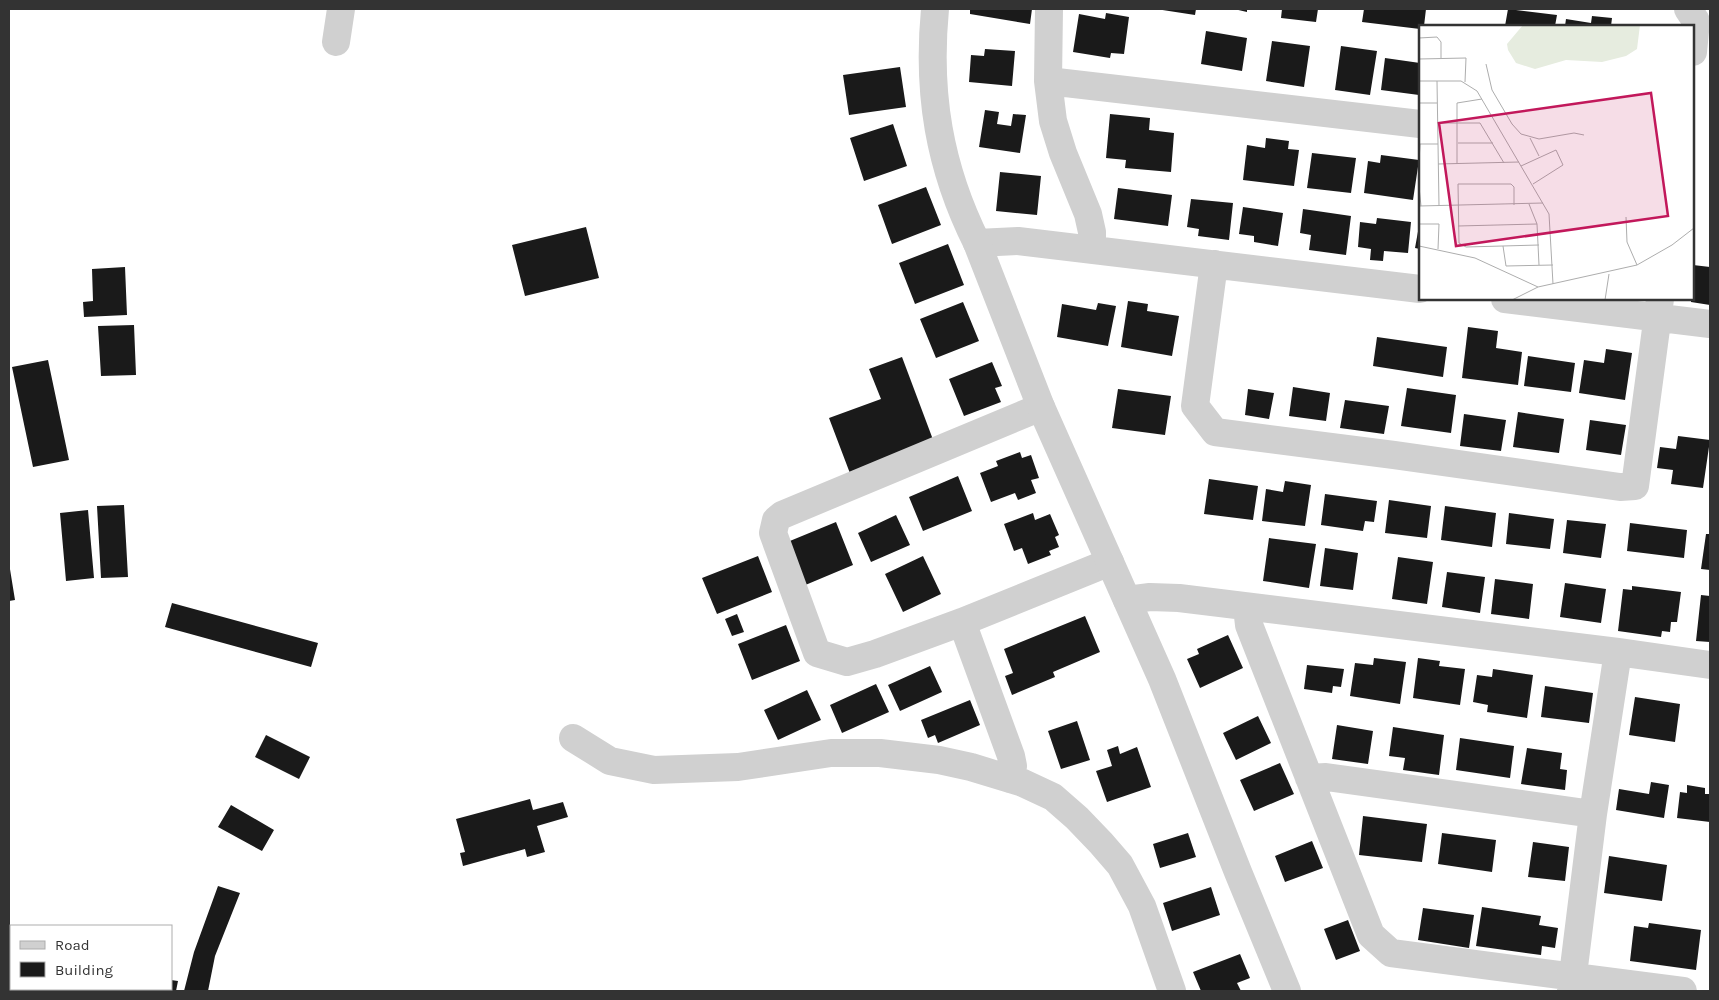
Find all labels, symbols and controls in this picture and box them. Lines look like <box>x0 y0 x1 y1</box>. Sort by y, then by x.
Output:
inset map <box>1419 25 1694 300</box>
legend <box>10 925 172 990</box>
text: Road <box>55 936 90 954</box>
text: Building <box>55 961 113 979</box>

